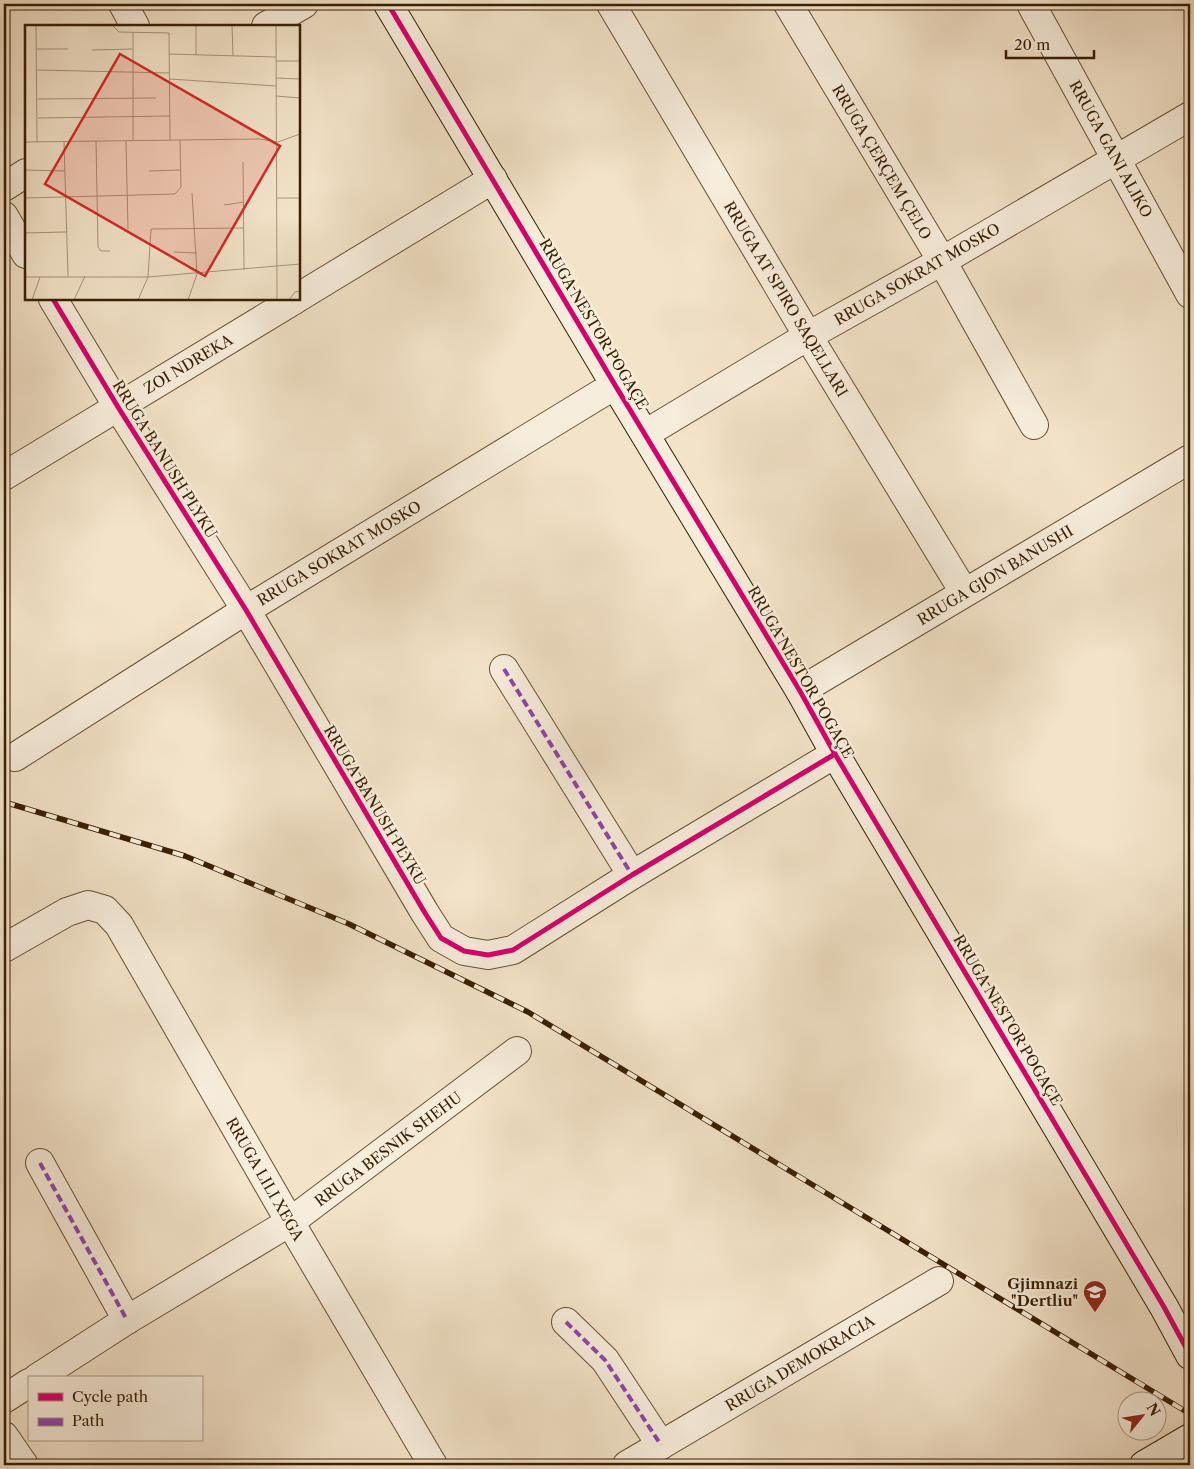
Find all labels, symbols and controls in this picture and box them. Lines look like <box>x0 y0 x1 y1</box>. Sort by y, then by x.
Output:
inset map <box>25 25 300 300</box>
scale bar <box>1006 28 1094 60</box>
text: 20 m <box>1014 35 1050 54</box>
street label: RRUGA GANI ALIKO <box>1065 77 1157 221</box>
street label: RRUGA ÇERÇEM ÇELO <box>828 81 936 243</box>
street label: RRUGA AT SPIRO SAQELLARI <box>720 198 852 400</box>
street label: RRUGA SOKRAT MOSKO <box>831 219 1003 329</box>
street label: RRUGA NESTOR POGAÇE <box>535 235 653 413</box>
street label: ZOI NDREKA <box>140 330 237 398</box>
street label: RRUGA BANUSH PLYKU <box>109 376 222 542</box>
street label: RRUGA SOKRAT MOSKO <box>253 496 425 610</box>
street label: RRUGA GJON BANUSHI <box>914 521 1076 629</box>
street label: RRUGA NESTOR POGAÇE <box>744 582 858 762</box>
street label: RRUGA BANUSH PLYKU <box>320 722 430 889</box>
street label: RRUGA NESTOR POGAÇE <box>949 931 1067 1109</box>
street label: RRUGA BESNIK SHEHU <box>311 1087 466 1211</box>
street label: RRUGA LILI XEGA <box>222 1114 309 1245</box>
place label: Gjimnazi "Dertliu" <box>1007 1274 1079 1310</box>
school or university icon: Gjimnazi "Dertliu" <box>1082 1279 1108 1313</box>
street label: RRUGA DEMOKRACIA <box>722 1310 879 1415</box>
legend <box>28 1376 202 1442</box>
text: Cycle path <box>72 1387 149 1406</box>
north arrow <box>1116 1392 1166 1442</box>
text: N <box>1142 1400 1164 1419</box>
text: Path <box>72 1411 105 1430</box>

